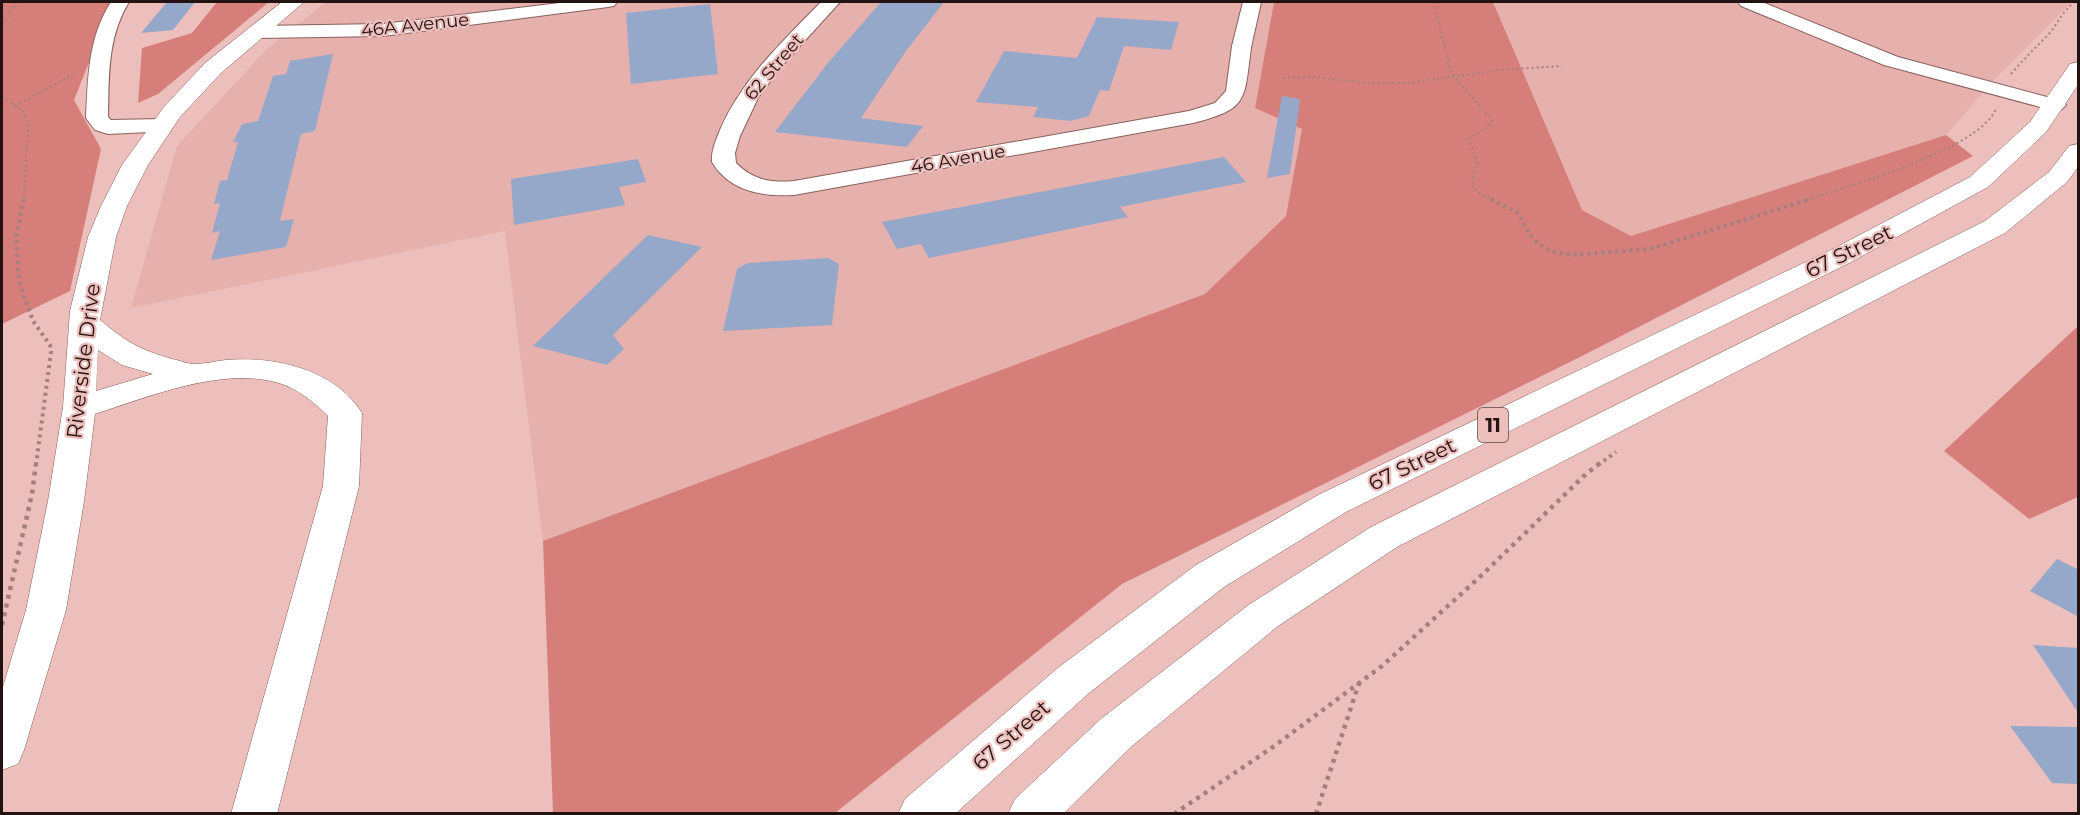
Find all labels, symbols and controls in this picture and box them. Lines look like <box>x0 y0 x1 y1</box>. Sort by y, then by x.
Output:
street label: 46A Avenue <box>360 8 470 42</box>
street label: 62 Street <box>740 29 808 105</box>
street label: 46 Avenue <box>909 140 1007 178</box>
street label: 67 Street <box>1801 219 1897 283</box>
street label: Riverside Drive <box>61 282 105 440</box>
road number: 11 <box>1478 408 1508 442</box>
street label: 67 Street <box>1364 432 1460 496</box>
street label: 67 Street <box>967 695 1055 775</box>

